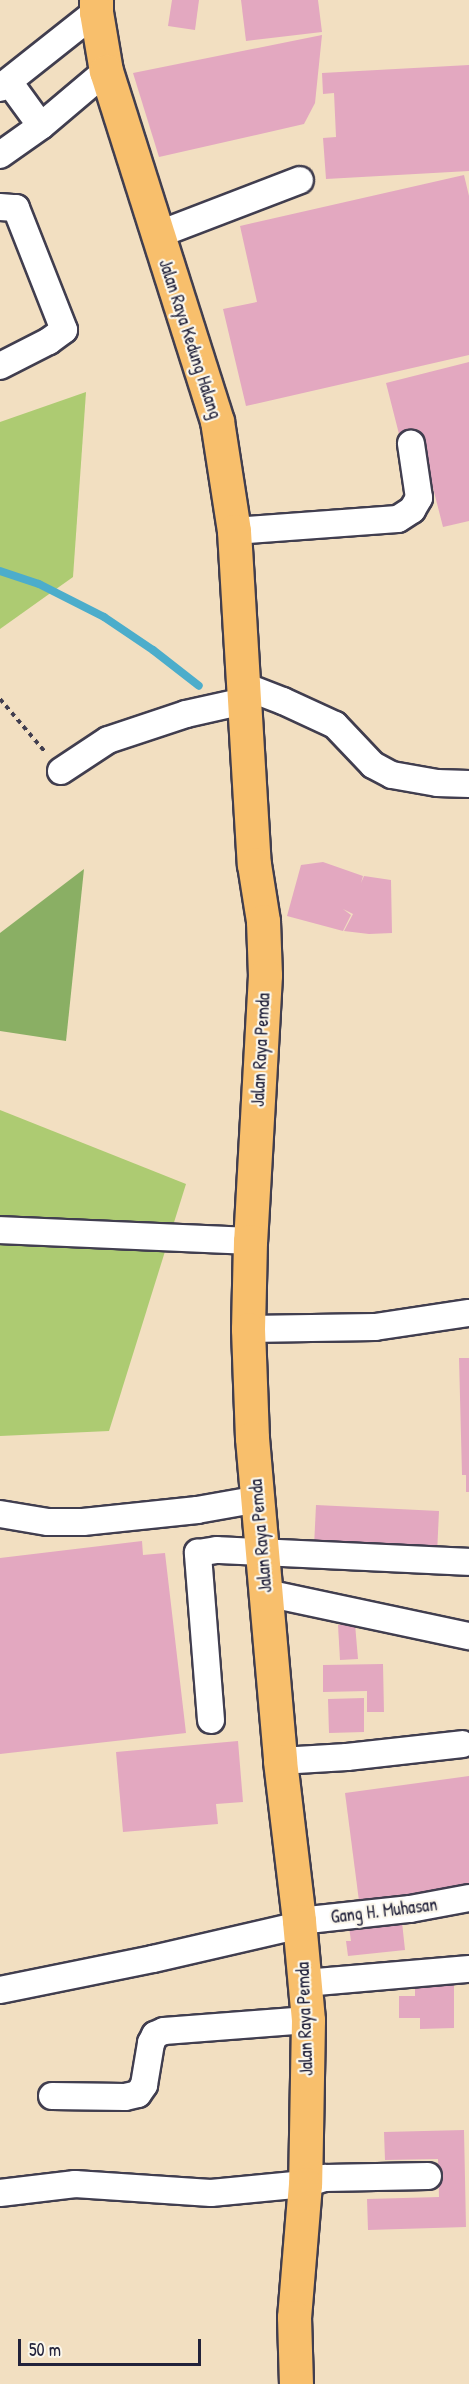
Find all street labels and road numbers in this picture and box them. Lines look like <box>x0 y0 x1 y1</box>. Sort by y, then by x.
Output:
street label: Jalan Raya Kedung Halang <box>154 257 226 421</box>
street label: Jalan Raya Pemda <box>247 993 275 1107</box>
street label: Jalan Raya Pemda <box>245 1478 277 1594</box>
street label: Gang H. Muhasan <box>330 1894 438 1928</box>
street label: Jalan Raya Pemda <box>292 1962 318 2076</box>

